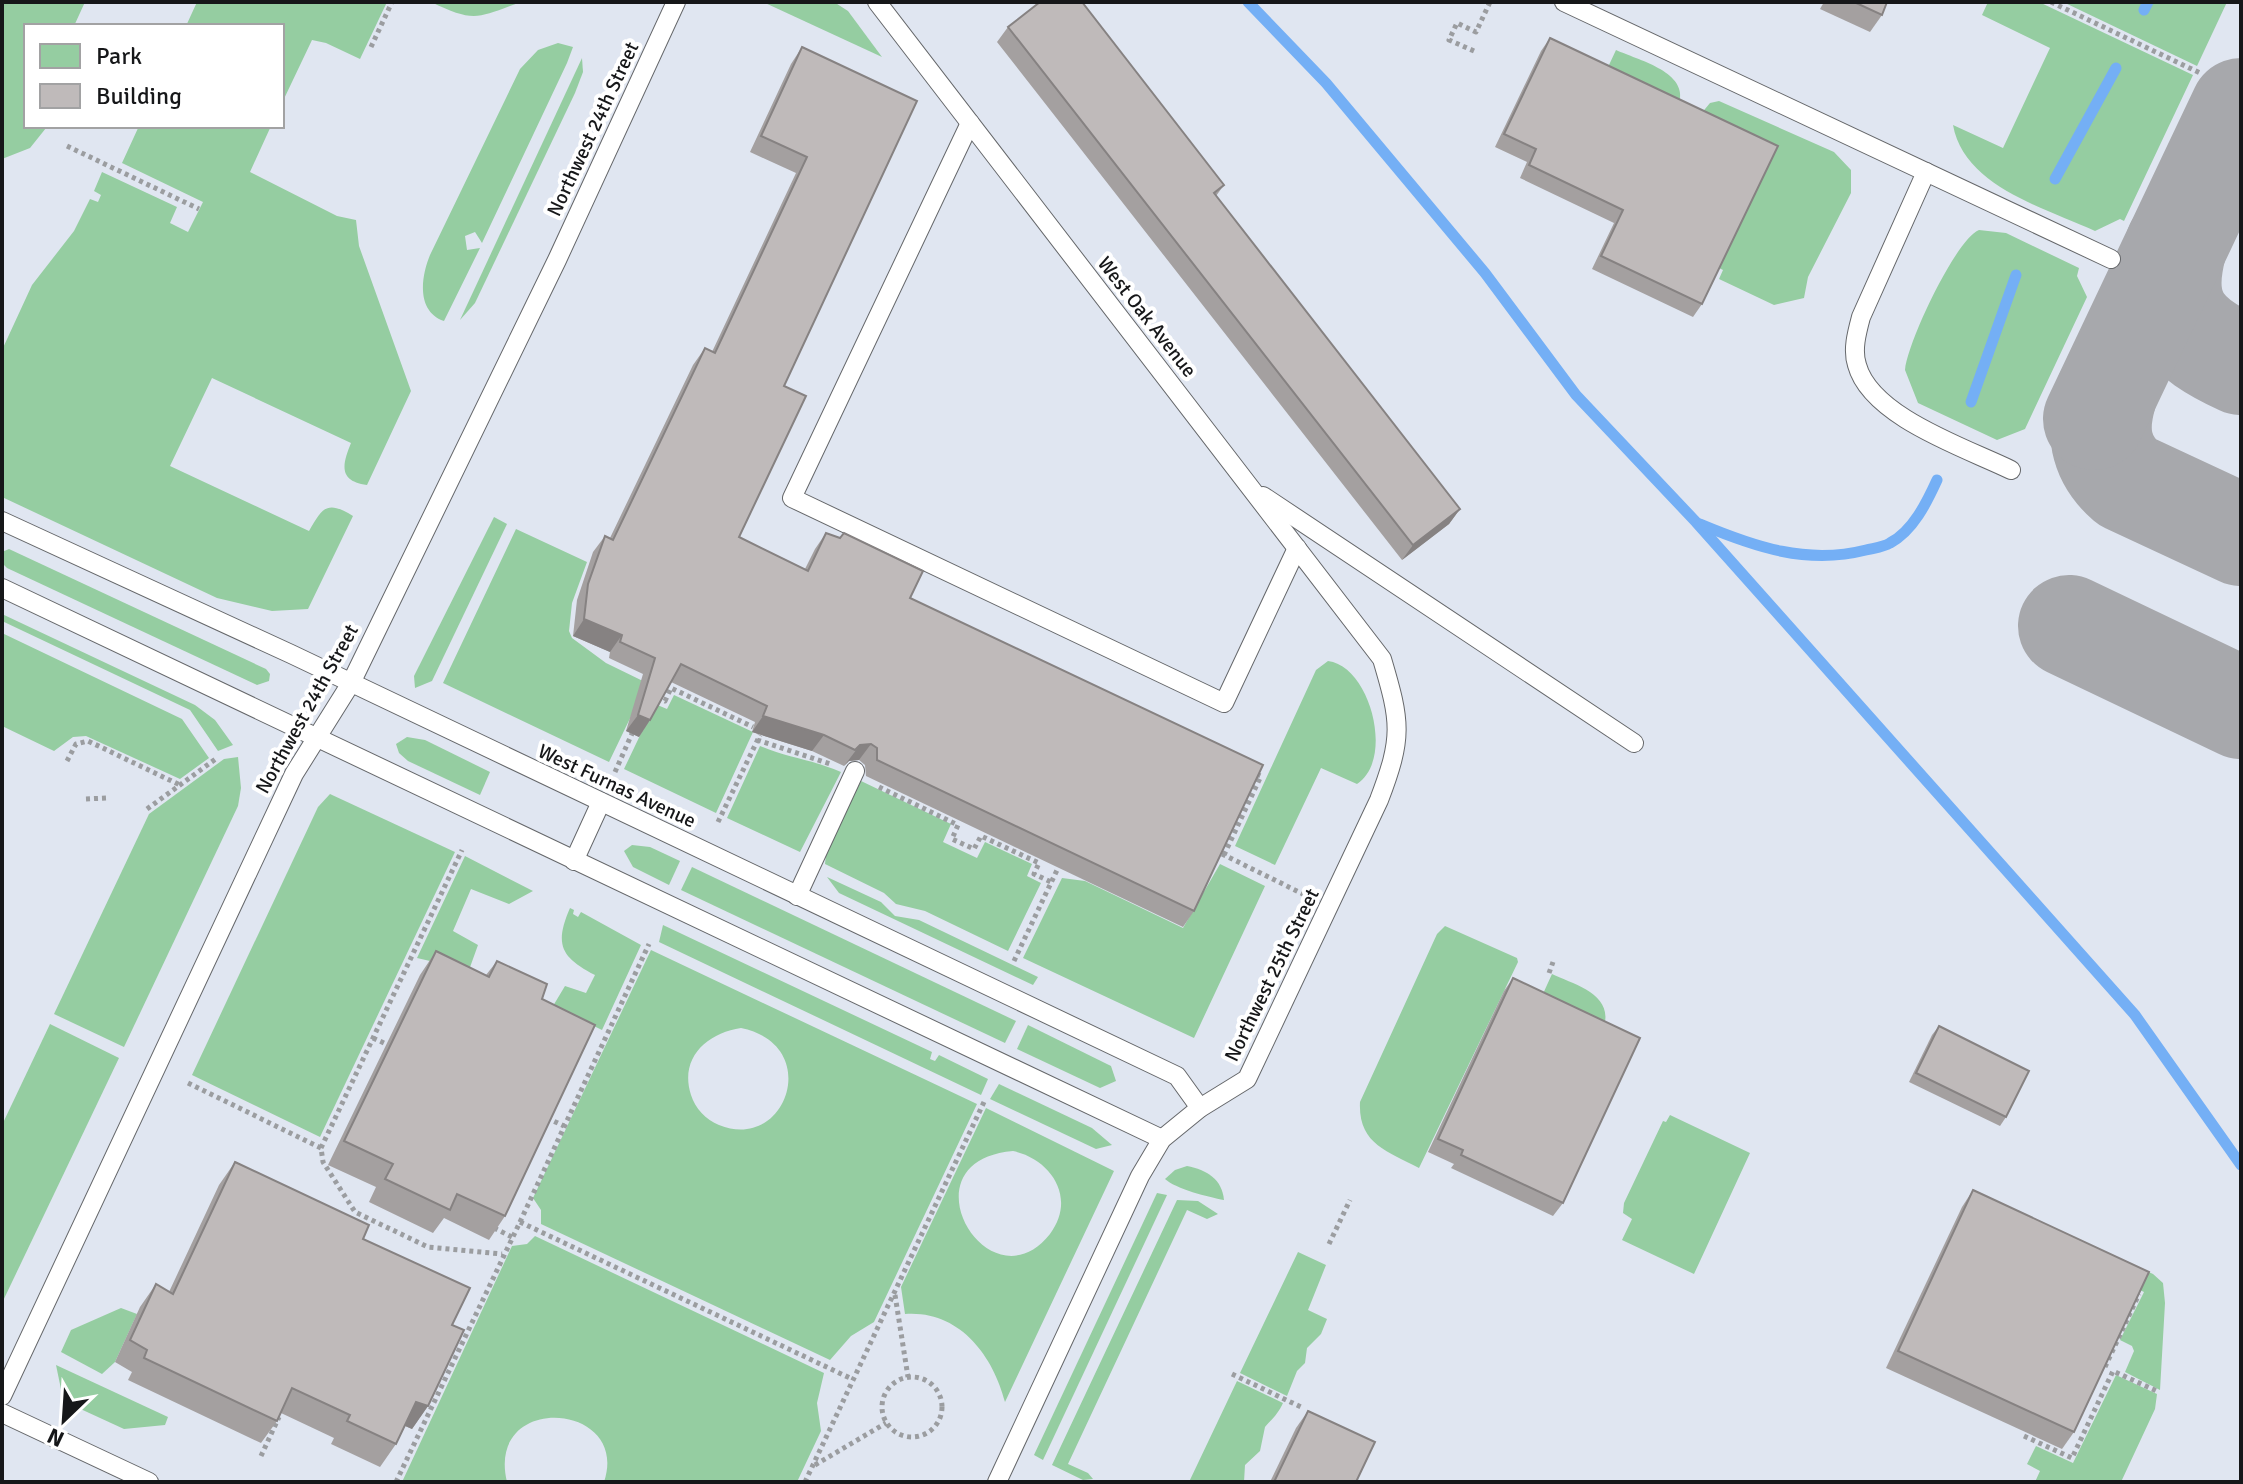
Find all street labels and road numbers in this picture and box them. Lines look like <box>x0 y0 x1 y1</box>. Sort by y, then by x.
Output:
street label: Northwest 24th Street <box>542 38 644 220</box>
street label: West Oak Avenue <box>1092 252 1202 382</box>
street label: Northwest 24th Street <box>250 620 364 798</box>
street label: West Furnas Avenue <box>534 738 700 834</box>
street label: Northwest 25th Street <box>1219 884 1325 1066</box>

